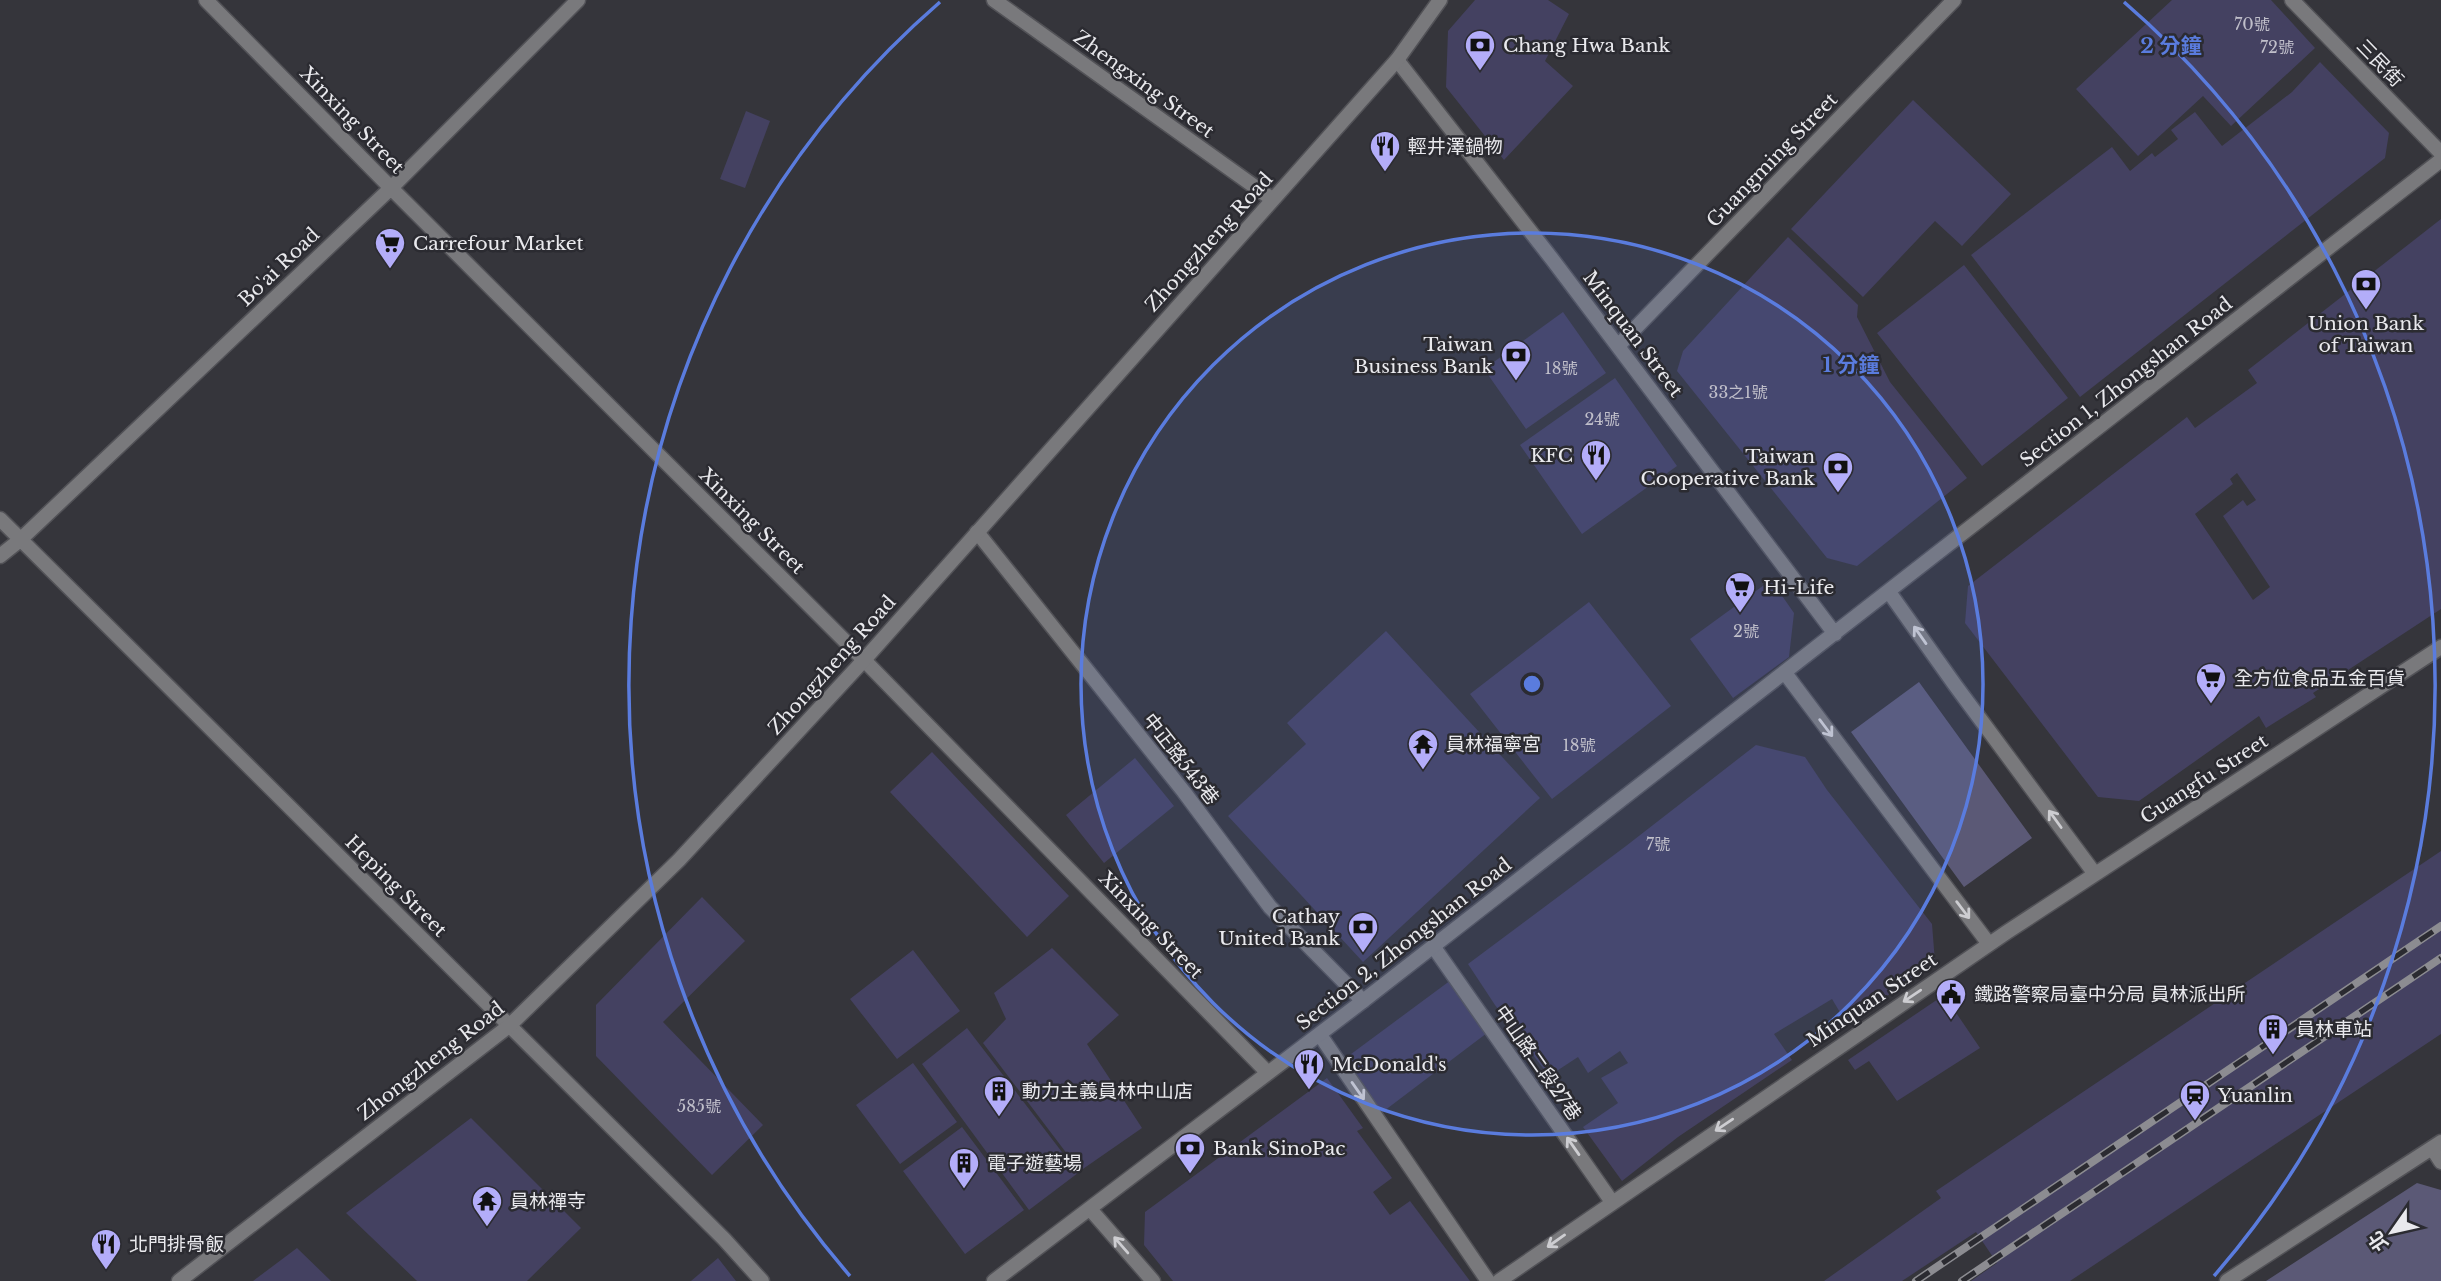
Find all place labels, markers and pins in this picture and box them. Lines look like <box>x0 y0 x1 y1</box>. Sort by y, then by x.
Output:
bank icon: Chang Hwa Bank <box>1463 28 1497 72</box>
place label: Chang Hwa Bank <box>1503 34 1671 57</box>
restaurant icon: 輕井澤鍋物 <box>1368 129 1402 173</box>
place label: 輕井澤鍋物 <box>1408 135 1503 158</box>
supermarket icon: Carrefour Market <box>373 226 407 270</box>
place label: Carrefour Market <box>413 232 585 255</box>
bank icon: Union Bank of Taiwan <box>2349 267 2383 311</box>
place label: Union Bank of Taiwan <box>2308 312 2424 357</box>
place label: Taiwan Business Bank <box>1354 333 1493 378</box>
bank icon: Taiwan Business Bank <box>1499 338 1533 382</box>
restaurant icon: KFC <box>1579 438 1613 482</box>
place label: KFC <box>1530 444 1573 467</box>
place label: Taiwan Cooperative Bank <box>1641 445 1815 490</box>
bank icon: Taiwan Cooperative Bank <box>1821 450 1855 494</box>
supermarket icon: Hi-Life <box>1723 570 1757 614</box>
place label: Hi-Life <box>1763 576 1834 599</box>
supermarket icon: 全方位食品五金百貨 <box>2194 661 2228 705</box>
place label: 全方位食品五金百貨 <box>2234 667 2405 690</box>
centre of rings <box>1520 672 1544 696</box>
temple icon: 員林福寧宮 <box>1406 727 1440 771</box>
place label: 員林福寧宮 <box>1446 733 1541 756</box>
place label: Cathay United Bank <box>1218 905 1340 950</box>
bank icon: Cathay United Bank <box>1346 910 1380 954</box>
public building icon: 鐵路警察局臺中分局 員林派出所 <box>1934 977 1968 1021</box>
place label: 鐵路警察局臺中分局 員林派出所 <box>1974 983 2245 1006</box>
building icon: 員林車站 <box>2256 1012 2290 1056</box>
place label: 員林車站 <box>2296 1018 2372 1041</box>
restaurant icon: McDonald's <box>1292 1047 1326 1091</box>
place label: McDonald's <box>1332 1053 1447 1076</box>
building icon: 動力主義員林中山店 <box>982 1074 1016 1118</box>
station icon: Yuanlin <box>2178 1078 2212 1122</box>
place label: 動力主義員林中山店 <box>1022 1080 1193 1103</box>
place label: Yuanlin <box>2217 1084 2293 1107</box>
bank icon: Bank SinoPac <box>1173 1131 1207 1175</box>
place label: Bank SinoPac <box>1213 1137 1345 1160</box>
building icon: 電子遊藝場 <box>947 1146 981 1190</box>
place label: 電子遊藝場 <box>987 1152 1082 1175</box>
temple icon: 員林禪寺 <box>470 1184 504 1228</box>
place label: 員林禪寺 <box>510 1190 586 1213</box>
restaurant icon: 北門排骨飯 <box>89 1227 123 1271</box>
place label: 北門排骨飯 <box>129 1233 224 1256</box>

